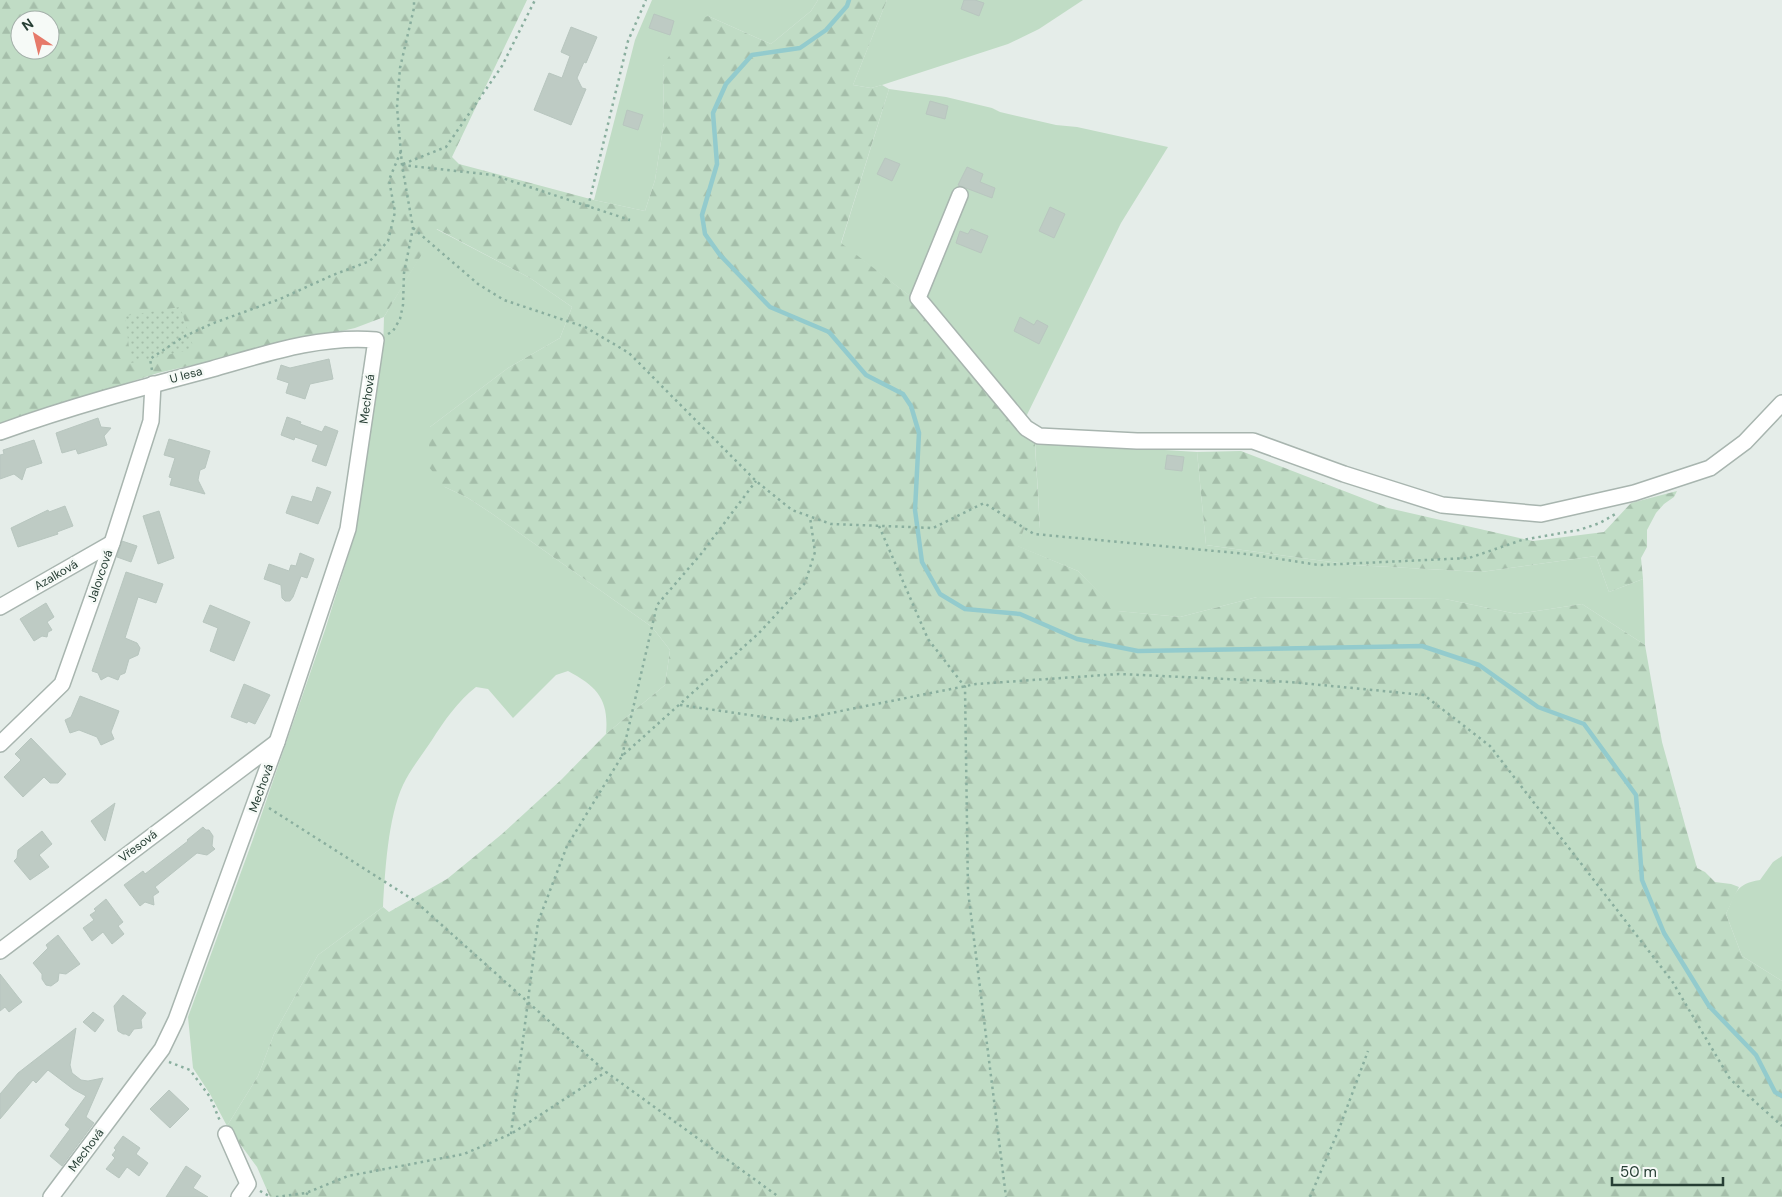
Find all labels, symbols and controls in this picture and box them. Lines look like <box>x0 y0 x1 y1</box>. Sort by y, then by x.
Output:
north arrow <box>10 10 60 60</box>
text: N <box>18 14 37 35</box>
street label: U lesa <box>168 363 204 387</box>
street label: Mechová <box>356 373 378 425</box>
street label: Jalovcová <box>84 548 116 604</box>
street label: Azalková <box>31 556 81 594</box>
street label: Mechová <box>245 762 277 814</box>
street label: Vřesová <box>116 826 160 866</box>
street label: Mechová <box>65 1125 107 1175</box>
scale bar <box>1612 1154 1723 1186</box>
text: 50 m <box>1620 1162 1657 1182</box>

